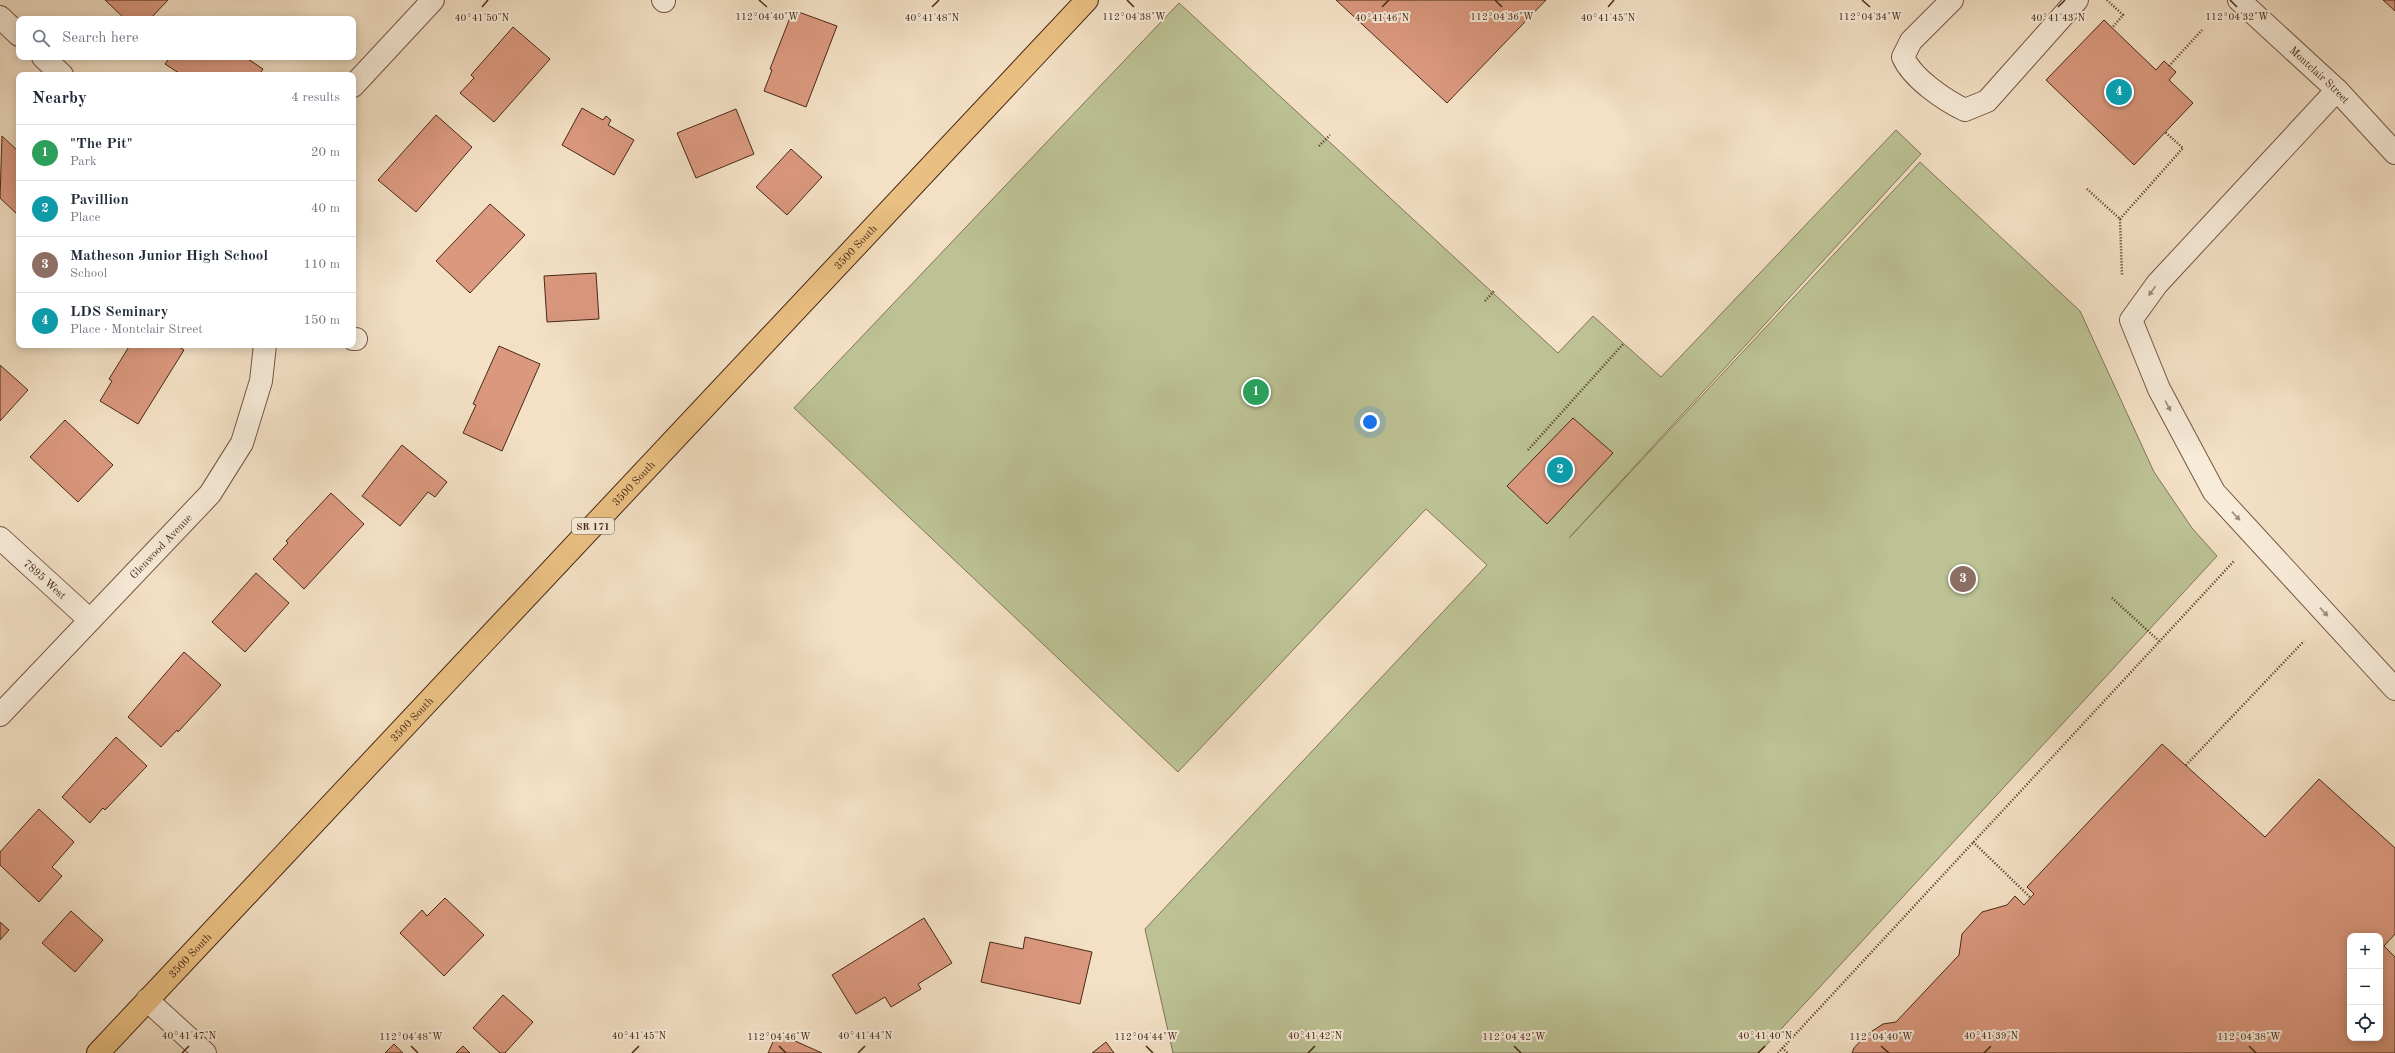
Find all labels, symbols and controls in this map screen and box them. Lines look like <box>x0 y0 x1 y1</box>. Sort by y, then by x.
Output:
text: 112°04'40"W <box>735 12 799 22</box>
text: 112°04'38"W <box>1102 12 1166 22</box>
text: 112°04'36"W <box>1470 12 1534 22</box>
text: 112°04'34"W <box>1838 12 1902 22</box>
text: 112°04'32"W <box>2205 12 2269 22</box>
text: 40°41'50"N <box>455 13 510 23</box>
text: 40°41'48"N <box>905 13 960 23</box>
text: 40°41'46"N <box>1355 13 1410 23</box>
text: 40°41'45"N <box>1581 13 1636 23</box>
text: 40°41'43"N <box>2031 13 2086 23</box>
search box <box>16 16 356 60</box>
icon: search <box>30 27 52 49</box>
text: Search here <box>62 31 139 46</box>
street label: Montclair Street <box>2287 45 2351 106</box>
pin: 4 <box>2106 77 2132 107</box>
text: Nearby <box>32 90 87 107</box>
text: 4 results <box>291 91 340 104</box>
text: "The Pit" <box>70 137 133 152</box>
text: 1 <box>41 146 49 159</box>
text: 20 m <box>311 146 340 159</box>
text: Park <box>70 155 97 168</box>
text: Pavillion <box>70 193 129 208</box>
text: 2 <box>41 202 49 215</box>
text: 40 m <box>311 202 340 215</box>
text: Place <box>70 211 100 224</box>
street label: 3500 South <box>833 223 880 272</box>
text: Matheson Junior High School <box>70 249 268 264</box>
text: 3 <box>41 258 49 271</box>
text: 110 m <box>303 258 340 271</box>
text: School <box>70 267 107 280</box>
one-way arrow <box>2148 286 2156 296</box>
text: LDS Seminary <box>70 305 169 320</box>
text: 4 <box>41 314 49 327</box>
text: 150 m <box>303 314 340 327</box>
text: Place · Montclair Street <box>70 323 203 336</box>
pin: 1 <box>1243 377 1269 407</box>
one-way arrow <box>2165 400 2171 412</box>
your location <box>1360 412 1380 432</box>
pin: 2 <box>1547 455 1573 485</box>
street label: 3500 South <box>611 460 658 508</box>
one-way arrow <box>2231 511 2241 521</box>
street label: Glenwood Avenue <box>128 513 195 582</box>
road number: SR 171 <box>572 518 614 534</box>
street label: 7895 West <box>21 558 68 602</box>
pin: 3 <box>1950 564 1976 594</box>
one-way arrow <box>2319 607 2329 617</box>
street label: 3500 South <box>389 696 436 745</box>
street label: 3500 South <box>167 932 214 981</box>
map controls <box>2347 933 2383 1041</box>
button: + <box>2347 933 2383 969</box>
button: − <box>2347 969 2383 1005</box>
button: locate <box>2347 1005 2383 1041</box>
text: 40°41'47"N <box>162 1031 217 1041</box>
text: 40°41'45"N <box>612 1031 667 1041</box>
text: 40°41'44"N <box>838 1031 893 1041</box>
text: 40°41'42"N <box>1288 1031 1343 1041</box>
text: 40°41'40"N <box>1738 1031 1793 1041</box>
text: 40°41'39"N <box>1964 1031 2019 1041</box>
text: 112°04'48"W <box>379 1032 443 1042</box>
text: 112°04'46"W <box>747 1032 811 1042</box>
text: 112°04'44"W <box>1114 1032 1178 1042</box>
text: 112°04'42"W <box>1482 1032 1546 1042</box>
text: 112°04'40"W <box>1849 1032 1913 1042</box>
text: 112°04'38"W <box>2217 1032 2281 1042</box>

